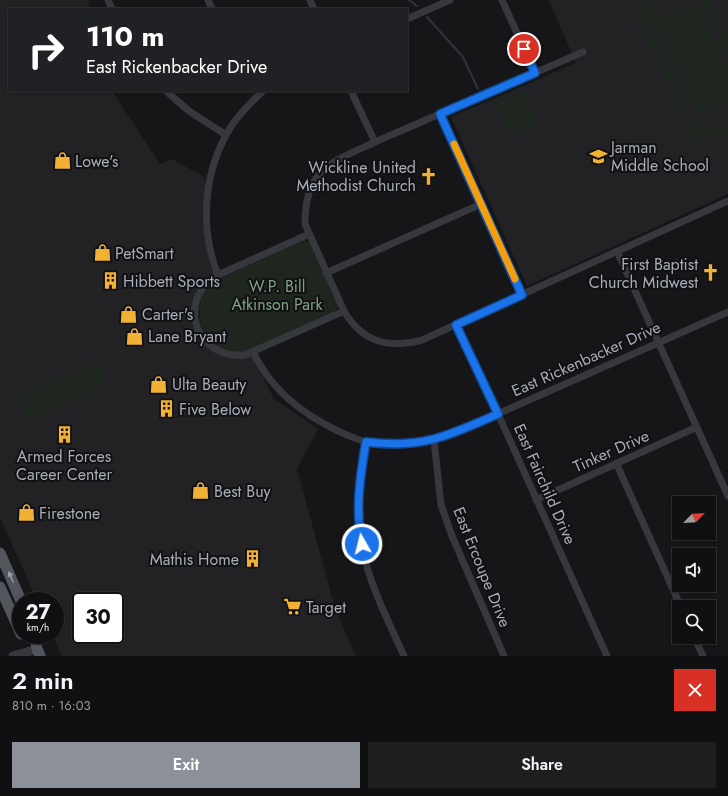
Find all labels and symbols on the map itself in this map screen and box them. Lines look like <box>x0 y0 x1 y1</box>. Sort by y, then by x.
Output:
pin <box>507 32 541 66</box>
place label: Jarman Middle School <box>609 136 709 177</box>
school or university icon: Jarman Middle School <box>588 146 608 166</box>
place label: Lowe's <box>75 150 119 173</box>
shop icon: Lowe's <box>52 151 72 171</box>
place label: Wickline United Methodist Church <box>296 156 416 197</box>
church icon: Wickline United Methodist Church <box>419 166 439 186</box>
place label: PetSmart <box>115 242 174 265</box>
shop icon: PetSmart <box>92 243 112 263</box>
place label: First Baptist Church Midwest <box>589 253 698 294</box>
church icon: First Baptist Church Midwest <box>701 263 721 283</box>
place label: Hibbett Sports <box>123 270 220 293</box>
building icon: Hibbett Sports <box>100 271 120 291</box>
park label: W.P. Bill Atkinson Park <box>232 275 323 316</box>
place label: Carter's <box>142 303 193 326</box>
shop icon: Carter's <box>119 304 139 324</box>
street label: East Rickenbacker Drive <box>508 316 664 402</box>
place label: Lane Bryant <box>148 325 226 348</box>
shop icon: Lane Bryant <box>125 326 145 346</box>
place label: Ulta Beauty <box>172 373 247 396</box>
shop icon: Ulta Beauty <box>149 374 169 394</box>
place label: Five Below <box>179 398 251 421</box>
building icon: Five Below <box>156 399 176 419</box>
street label: East Fairchild Drive <box>508 420 582 548</box>
street label: Tinker Drive <box>569 424 653 478</box>
building icon: Armed Forces Career Center <box>54 425 74 445</box>
place label: Armed Forces Career Center <box>16 445 112 486</box>
place label: Best Buy <box>214 480 272 503</box>
shop icon: Best Buy <box>191 481 211 501</box>
north arrow <box>672 496 716 540</box>
place label: Firestone <box>39 502 100 525</box>
shop icon: Firestone <box>16 503 36 523</box>
street label: East Ercoupe Drive <box>447 503 517 631</box>
position arrow <box>341 523 383 565</box>
place label: Mathis Home <box>150 548 239 571</box>
building icon: Mathis Home <box>242 549 262 569</box>
one-way arrow <box>7 571 13 583</box>
speed limit sign: 30 <box>72 592 124 644</box>
place label: Target <box>306 596 346 619</box>
supermarket icon: Target <box>283 597 303 617</box>

